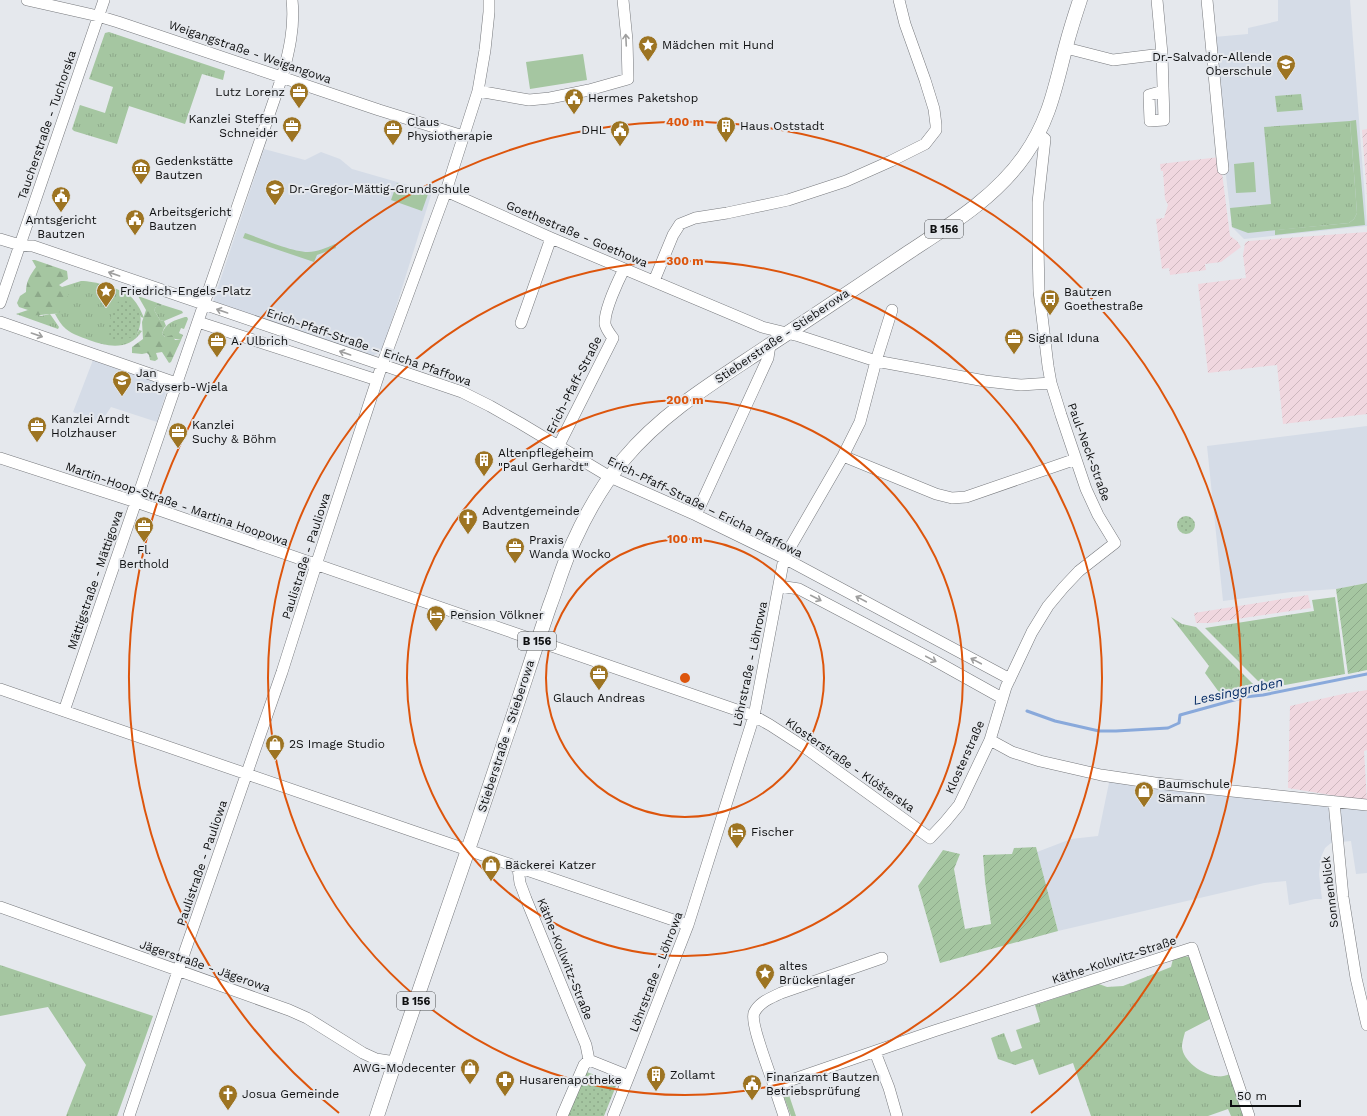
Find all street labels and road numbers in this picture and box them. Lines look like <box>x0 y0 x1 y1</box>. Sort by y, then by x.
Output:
street label: Weigangstraße - Weigangowa <box>167 17 333 87</box>
street label: Taucherstraße - Tuchorska <box>15 48 79 201</box>
street label: Goethestraße - Goethowa <box>504 198 650 270</box>
road number: B 156 <box>925 220 963 238</box>
street label: Stieberstraße - Stieberowa <box>712 286 852 386</box>
street label: Erich-Pfaff-Straße – Ericha Pfaffowa <box>265 305 473 389</box>
street label: Erich-Pfaff-Straße <box>543 334 605 436</box>
street label: Paul-Neck-Straße <box>1065 401 1113 503</box>
street label: Erich-Pfaff-Straße – Ericha Pfaffowa <box>605 453 805 561</box>
street label: Martin-Hoop-Straße - Martina Hoopowa <box>64 459 290 549</box>
street label: Paulistraße - Pauliowa <box>279 491 333 621</box>
street label: Mättigstraße - Mättigowa <box>65 508 126 651</box>
street label: Löhrstraße - Löhrowa <box>730 600 770 728</box>
road number: B 156 <box>518 632 556 650</box>
street label: Stieberstraße - Stieberowa <box>475 658 537 814</box>
street label: Klosterstraße - Klóšterska <box>783 715 918 815</box>
street label: Klosterstraße <box>943 718 987 796</box>
street label: Paulistraße - Pauliowa <box>174 798 230 928</box>
street label: Sonnenblick <box>1319 855 1341 929</box>
street label: Käthe-Kollwitz-Straße <box>534 896 596 1022</box>
street label: Löhrstraße - Löhrowa <box>627 910 686 1034</box>
street label: Käthe-Kollwitz-Straße <box>1050 933 1178 987</box>
street label: Jägerstraße - Jägerowa <box>138 937 273 995</box>
road number: B 156 <box>397 992 435 1010</box>

